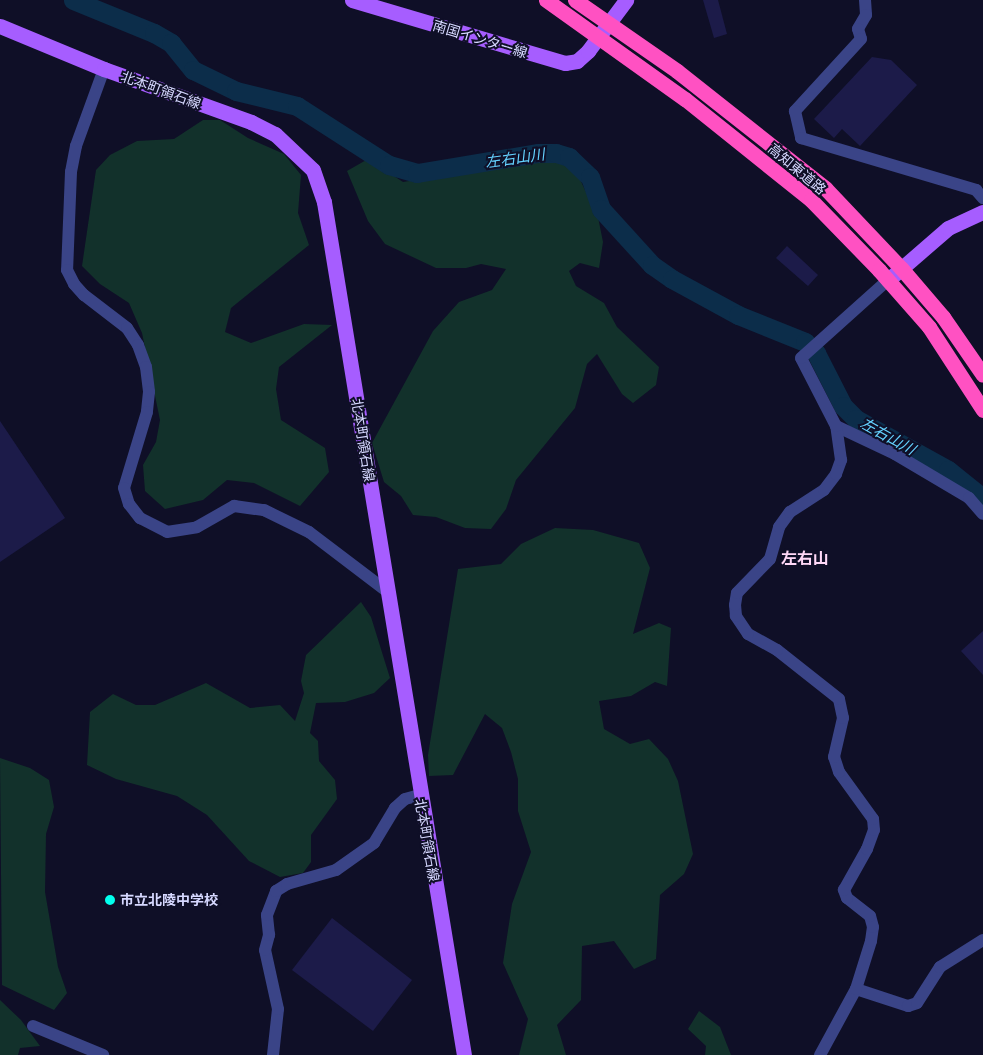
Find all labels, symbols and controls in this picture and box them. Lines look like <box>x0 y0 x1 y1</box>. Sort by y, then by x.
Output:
street label: 南国インター線 <box>431 17 529 61</box>
street label: 北本町領石線 <box>119 68 203 112</box>
street label: 高知東道路 <box>765 140 829 198</box>
water label: 左右山川 <box>484 145 546 171</box>
street label: 北本町領石線 <box>348 397 378 483</box>
water label: 左右山川 <box>857 414 919 458</box>
district label: 左右山 <box>781 548 829 568</box>
street label: 北本町領石線 <box>411 797 443 883</box>
place label: 市立北陵中学校 <box>120 892 218 908</box>
marker: 市立北陵中学校 <box>104 894 116 906</box>

